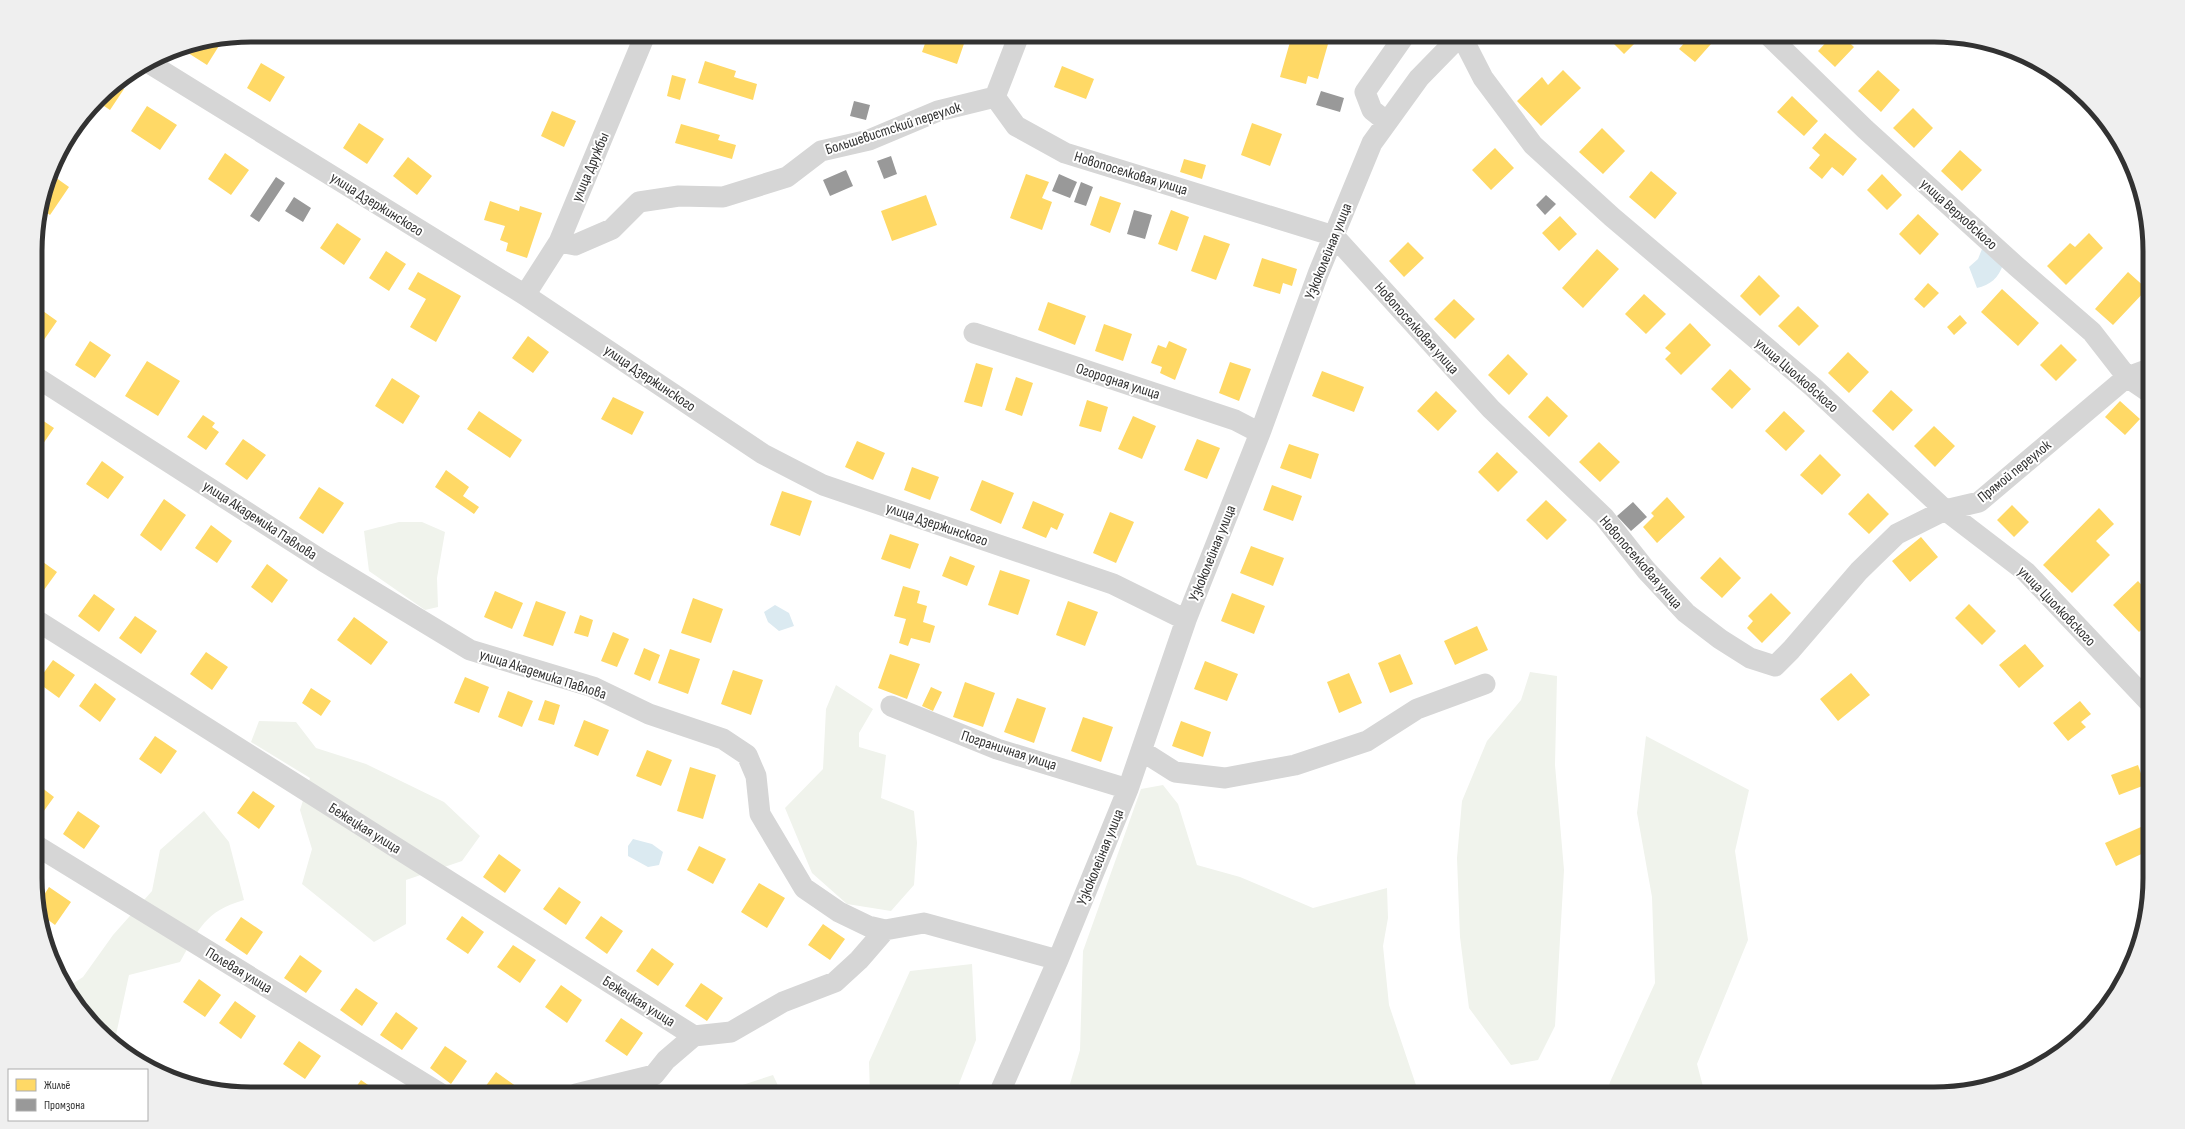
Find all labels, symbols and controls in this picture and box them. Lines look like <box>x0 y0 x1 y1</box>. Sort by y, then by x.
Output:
street label: Большевистский переулок <box>823 97 964 159</box>
street label: улица Дружбы <box>567 130 614 205</box>
street label: Новопоселковая улица <box>1072 147 1190 200</box>
street label: улица Дзержинского <box>326 168 427 241</box>
street label: улица Верховского <box>1916 175 2001 254</box>
street label: Узкоколейная улица <box>1301 200 1356 302</box>
street label: Новопоселковая улица <box>1370 278 1463 379</box>
street label: улица Циолковского <box>1751 334 1842 417</box>
street label: улица Дзержинского <box>600 341 699 416</box>
street label: Огородная улица <box>1073 359 1163 404</box>
street label: Прямой переулок <box>1974 436 2055 507</box>
street label: улица Академика Павлова <box>199 476 321 565</box>
street label: улица Дзержинского <box>883 498 990 551</box>
street label: Узкоколейная улица <box>1185 502 1240 604</box>
street label: Новопоселковая улица <box>1595 512 1686 613</box>
street label: улица Циолковского <box>2014 562 2100 651</box>
street label: улица Академика Павлова <box>477 645 609 704</box>
street label: Пограничная улица <box>959 726 1059 775</box>
street label: Бежецкая улица <box>325 799 405 858</box>
street label: Узкоколейная улица <box>1073 806 1128 908</box>
street label: Полевая улица <box>202 943 276 998</box>
street label: Бежецкая улица <box>599 972 679 1031</box>
legend <box>8 1069 148 1121</box>
text: Жильё <box>44 1078 71 1093</box>
text: Промзона <box>44 1098 85 1113</box>

